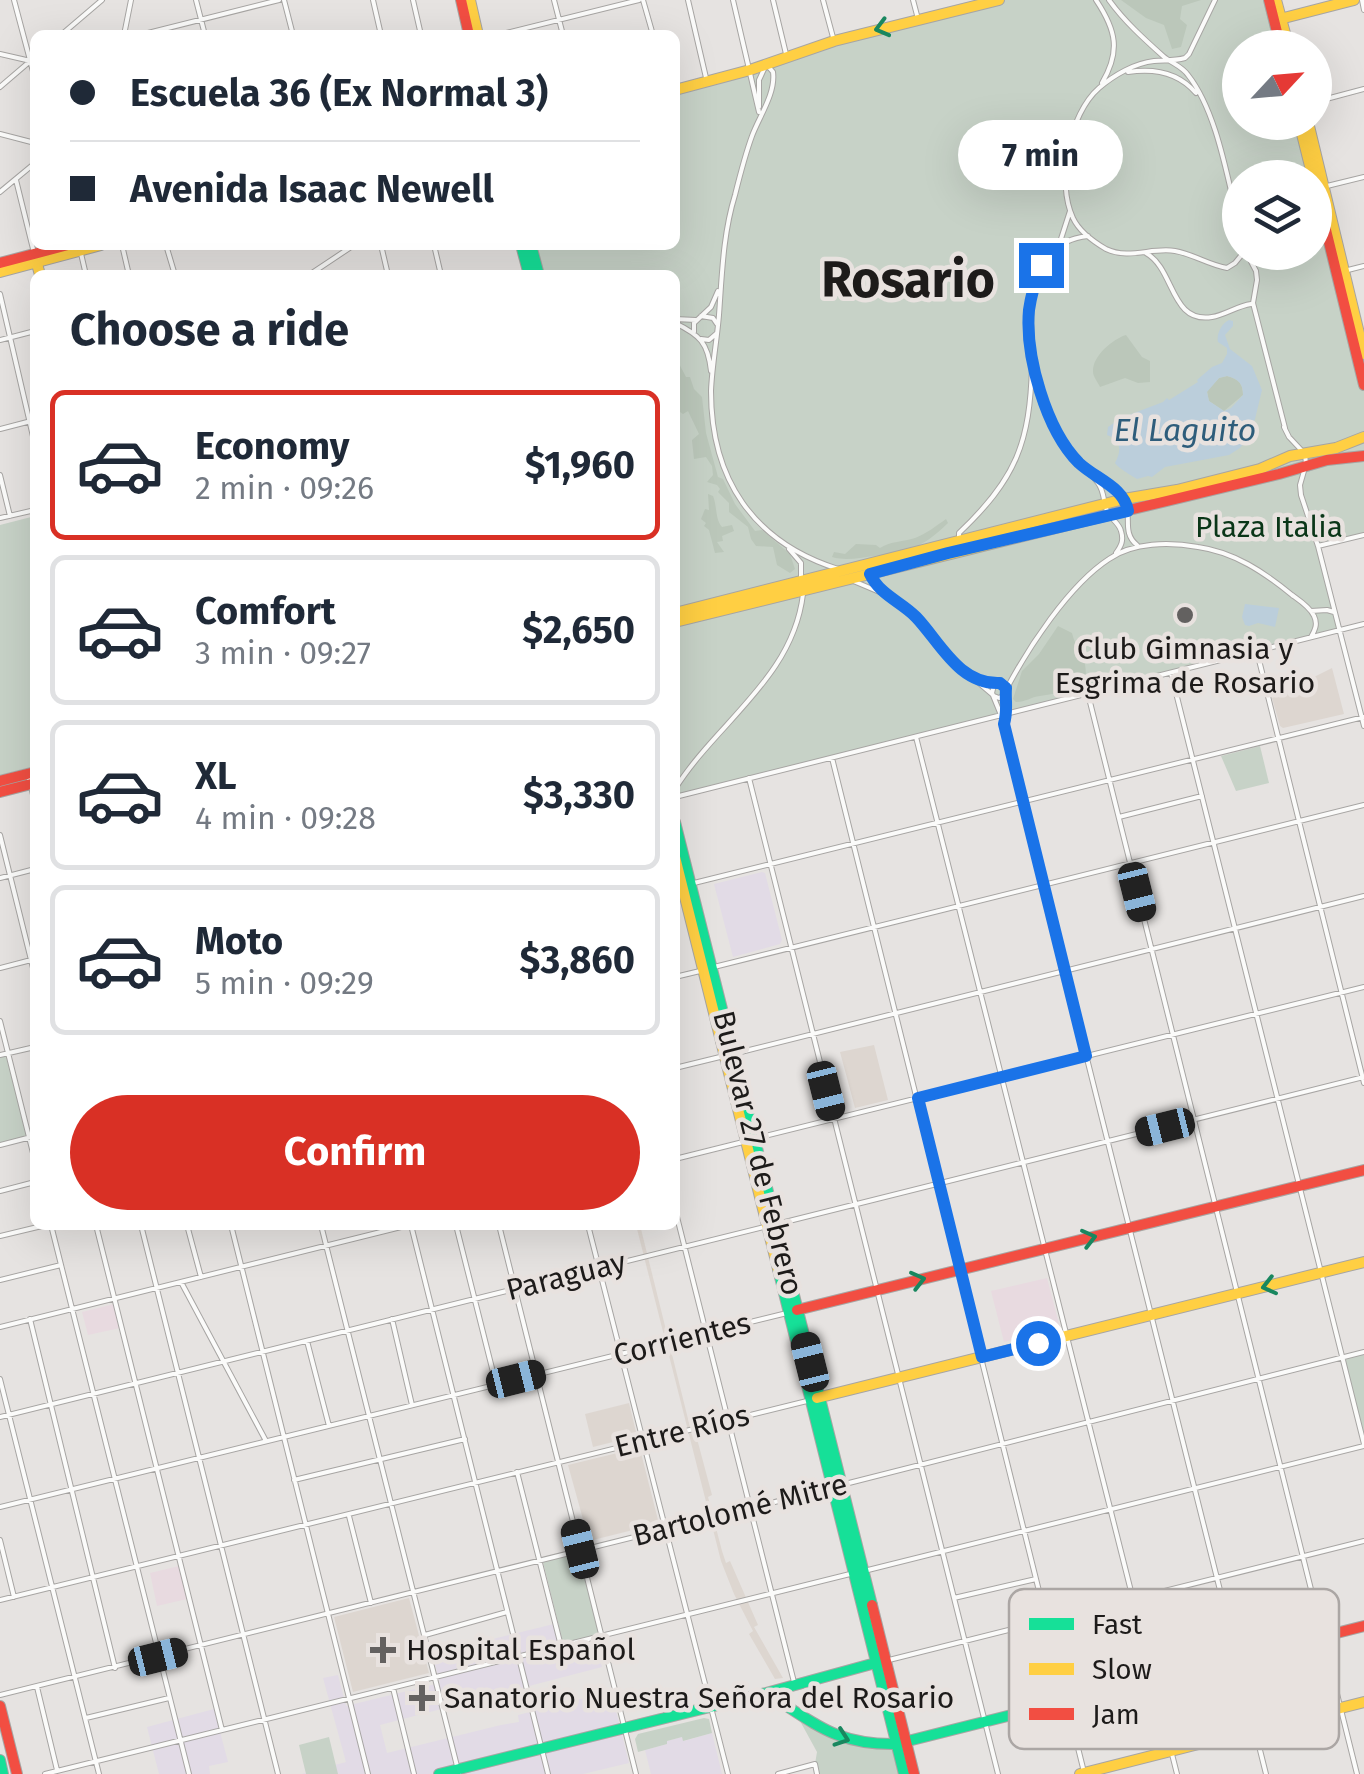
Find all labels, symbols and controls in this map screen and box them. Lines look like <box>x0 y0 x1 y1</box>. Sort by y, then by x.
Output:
one-way arrow <box>874 17 891 38</box>
north arrow <box>1222 30 1332 140</box>
map controls <box>1222 30 1332 270</box>
text: Escuela 36 (Ex Normal 3) <box>130 70 548 116</box>
callout: 7 min <box>958 120 1124 190</box>
text: 7 min <box>1002 136 1079 174</box>
button: layers <box>1222 160 1332 270</box>
text: Avenida Isaac Newell <box>130 166 494 212</box>
route end <box>1019 243 1064 288</box>
district label: Rosario <box>821 250 995 310</box>
text: Choose a ride <box>70 303 349 357</box>
water label: El Laguito <box>1114 411 1256 449</box>
icon: car <box>75 420 165 510</box>
text: Economy <box>195 423 350 469</box>
text: $1,960 <box>525 442 635 488</box>
text: 2 min · 09:26 <box>195 469 374 507</box>
park label: Plaza Italia <box>1195 509 1343 545</box>
icon: car <box>75 585 165 675</box>
text: Comfort <box>195 588 336 634</box>
marker: Club Gimnasia y Esgrima de Rosario <box>1174 604 1196 626</box>
text: $2,650 <box>522 607 635 653</box>
place label: Club Gimnasia y Esgrima de Rosario <box>1055 631 1315 701</box>
text: 3 min · 09:27 <box>195 634 371 672</box>
icon: car <box>75 750 165 840</box>
text: XL <box>195 753 237 799</box>
text: $3,330 <box>523 772 635 818</box>
text: 4 min · 09:28 <box>195 799 376 837</box>
car <box>1115 859 1159 925</box>
icon: car <box>75 915 165 1005</box>
text: Moto <box>195 918 283 964</box>
text: $3,860 <box>520 937 635 983</box>
text: 5 min · 09:29 <box>195 964 374 1002</box>
street label: Bulevar 27 de Febrero <box>705 1007 811 1299</box>
car <box>804 1058 848 1124</box>
button: Confirm <box>70 1095 640 1210</box>
car <box>1132 1105 1198 1149</box>
one-way arrow <box>1080 1229 1097 1250</box>
street label: Paraguay <box>502 1244 630 1308</box>
one-way arrow <box>909 1271 926 1292</box>
one-way arrow <box>1261 1274 1279 1295</box>
street label: Corrientes <box>610 1305 754 1373</box>
route start <box>1016 1321 1061 1366</box>
car <box>788 1329 832 1395</box>
car <box>483 1357 549 1401</box>
street label: Entre Ríos <box>611 1397 753 1465</box>
street label: Bartolomé Mitre <box>629 1466 851 1554</box>
car <box>558 1516 602 1582</box>
legend <box>1009 1589 1339 1749</box>
text: Fast <box>1092 1608 1143 1641</box>
place label: Hospital Español <box>406 1632 635 1668</box>
car <box>125 1635 191 1679</box>
marker: Hospital Español <box>370 1637 396 1663</box>
text: Slow <box>1092 1653 1152 1686</box>
place label: Sanatorio Nuestra Señora del Rosario <box>444 1680 954 1716</box>
marker: Sanatorio Nuestra Señora del Rosario <box>409 1685 435 1711</box>
text: Jam <box>1092 1698 1140 1731</box>
one-way arrow <box>832 1726 849 1746</box>

